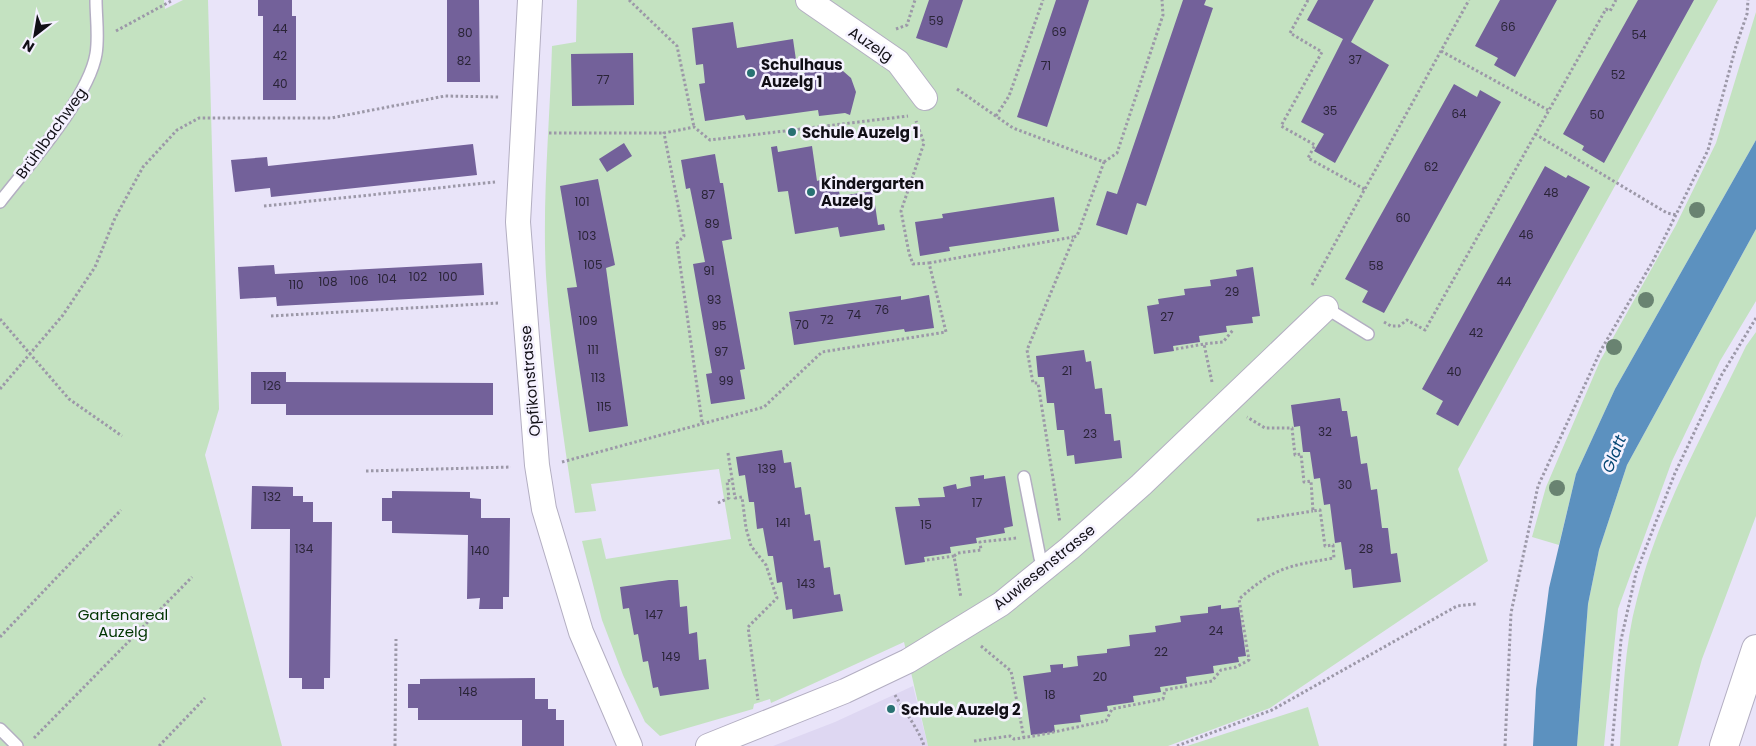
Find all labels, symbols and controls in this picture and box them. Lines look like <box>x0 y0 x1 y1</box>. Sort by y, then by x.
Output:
north arrow <box>10 10 60 60</box>
house number: 59 <box>928 12 944 29</box>
house number: 66 <box>1500 18 1516 35</box>
house number: 44 <box>272 20 288 37</box>
street label: Auzelg <box>845 21 897 67</box>
house number: 69 <box>1051 23 1067 40</box>
house number: 80 <box>457 24 473 41</box>
house number: 54 <box>1631 26 1647 43</box>
text: N <box>19 35 38 57</box>
house number: 42 <box>273 47 287 64</box>
house number: 37 <box>1348 51 1362 68</box>
house number: 82 <box>457 52 471 69</box>
place label: Schulhaus Auzelg 1 <box>761 54 843 92</box>
house number: 71 <box>1041 57 1051 74</box>
house number: 52 <box>1611 66 1625 83</box>
marker: Schulhaus Auzelg 1 <box>745 67 757 79</box>
house number: 77 <box>596 71 610 88</box>
house number: 40 <box>272 75 288 92</box>
street label: Brühlbachweg <box>11 83 91 183</box>
house number: 35 <box>1323 102 1337 119</box>
house number: 64 <box>1451 105 1467 122</box>
house number: 50 <box>1589 106 1605 123</box>
place label: Schule Auzelg 1 <box>802 122 919 143</box>
marker: Schule Auzelg 1 <box>786 126 798 138</box>
house number: 62 <box>1424 158 1438 175</box>
place label: Kindergarten Auzelg <box>821 173 924 211</box>
house number: 48 <box>1543 184 1559 201</box>
house number: 87 <box>701 186 716 203</box>
marker: Kindergarten Auzelg <box>805 186 817 198</box>
house number: 101 <box>574 193 590 210</box>
house number: 60 <box>1395 209 1411 226</box>
house number: 89 <box>704 215 720 232</box>
house number: 46 <box>1518 226 1534 243</box>
house number: 103 <box>578 227 596 244</box>
house number: 105 <box>584 256 602 273</box>
house number: 58 <box>1368 257 1384 274</box>
house number: 91 <box>703 262 715 279</box>
house number: 102 <box>409 268 427 285</box>
house number: 100 <box>439 268 457 285</box>
house number: 104 <box>378 270 397 287</box>
house number: 106 <box>350 272 369 289</box>
house number: 108 <box>319 273 337 290</box>
house number: 44 <box>1496 273 1512 290</box>
house number: 110 <box>288 276 304 293</box>
house number: 29 <box>1225 283 1239 300</box>
house number: 93 <box>707 291 721 308</box>
house number: 76 <box>875 301 889 318</box>
house number: 74 <box>847 306 861 323</box>
house number: 27 <box>1160 308 1174 325</box>
house number: 72 <box>820 311 834 328</box>
house number: 109 <box>579 312 597 329</box>
house number: 70 <box>795 316 809 333</box>
house number: 95 <box>711 317 727 334</box>
house number: 42 <box>1469 324 1483 341</box>
street label: Opfikonstrasse <box>515 325 545 437</box>
house number: 111 <box>587 341 599 358</box>
house number: 97 <box>714 343 728 360</box>
house number: 21 <box>1062 362 1072 379</box>
house number: 40 <box>1446 363 1462 380</box>
house number: 113 <box>591 369 605 386</box>
house number: 99 <box>718 372 734 389</box>
house number: 126 <box>263 377 281 394</box>
house number: 115 <box>596 398 612 415</box>
house number: 32 <box>1318 423 1332 440</box>
house number: 23 <box>1083 425 1097 442</box>
water label: Glatt <box>1596 431 1632 476</box>
house number: 139 <box>758 460 776 477</box>
house number: 30 <box>1338 476 1352 493</box>
house number: 132 <box>263 488 281 505</box>
house number: 17 <box>972 494 983 511</box>
house number: 141 <box>775 514 791 531</box>
house number: 15 <box>920 516 932 533</box>
street label: Auwiesenstrasse <box>989 519 1099 615</box>
house number: 134 <box>295 540 314 557</box>
house number: 28 <box>1359 540 1373 557</box>
house number: 140 <box>471 542 489 559</box>
house number: 143 <box>797 575 815 592</box>
park label: Gartenareal Auzelg <box>78 604 168 642</box>
house number: 147 <box>645 606 663 623</box>
house number: 24 <box>1209 622 1224 639</box>
house number: 22 <box>1154 643 1168 660</box>
house number: 149 <box>662 648 680 665</box>
house number: 20 <box>1093 668 1107 685</box>
house number: 148 <box>459 683 477 700</box>
house number: 18 <box>1044 686 1056 703</box>
place label: Schule Auzelg 2 <box>901 699 1021 720</box>
marker: Schule Auzelg 2 <box>885 703 897 715</box>

